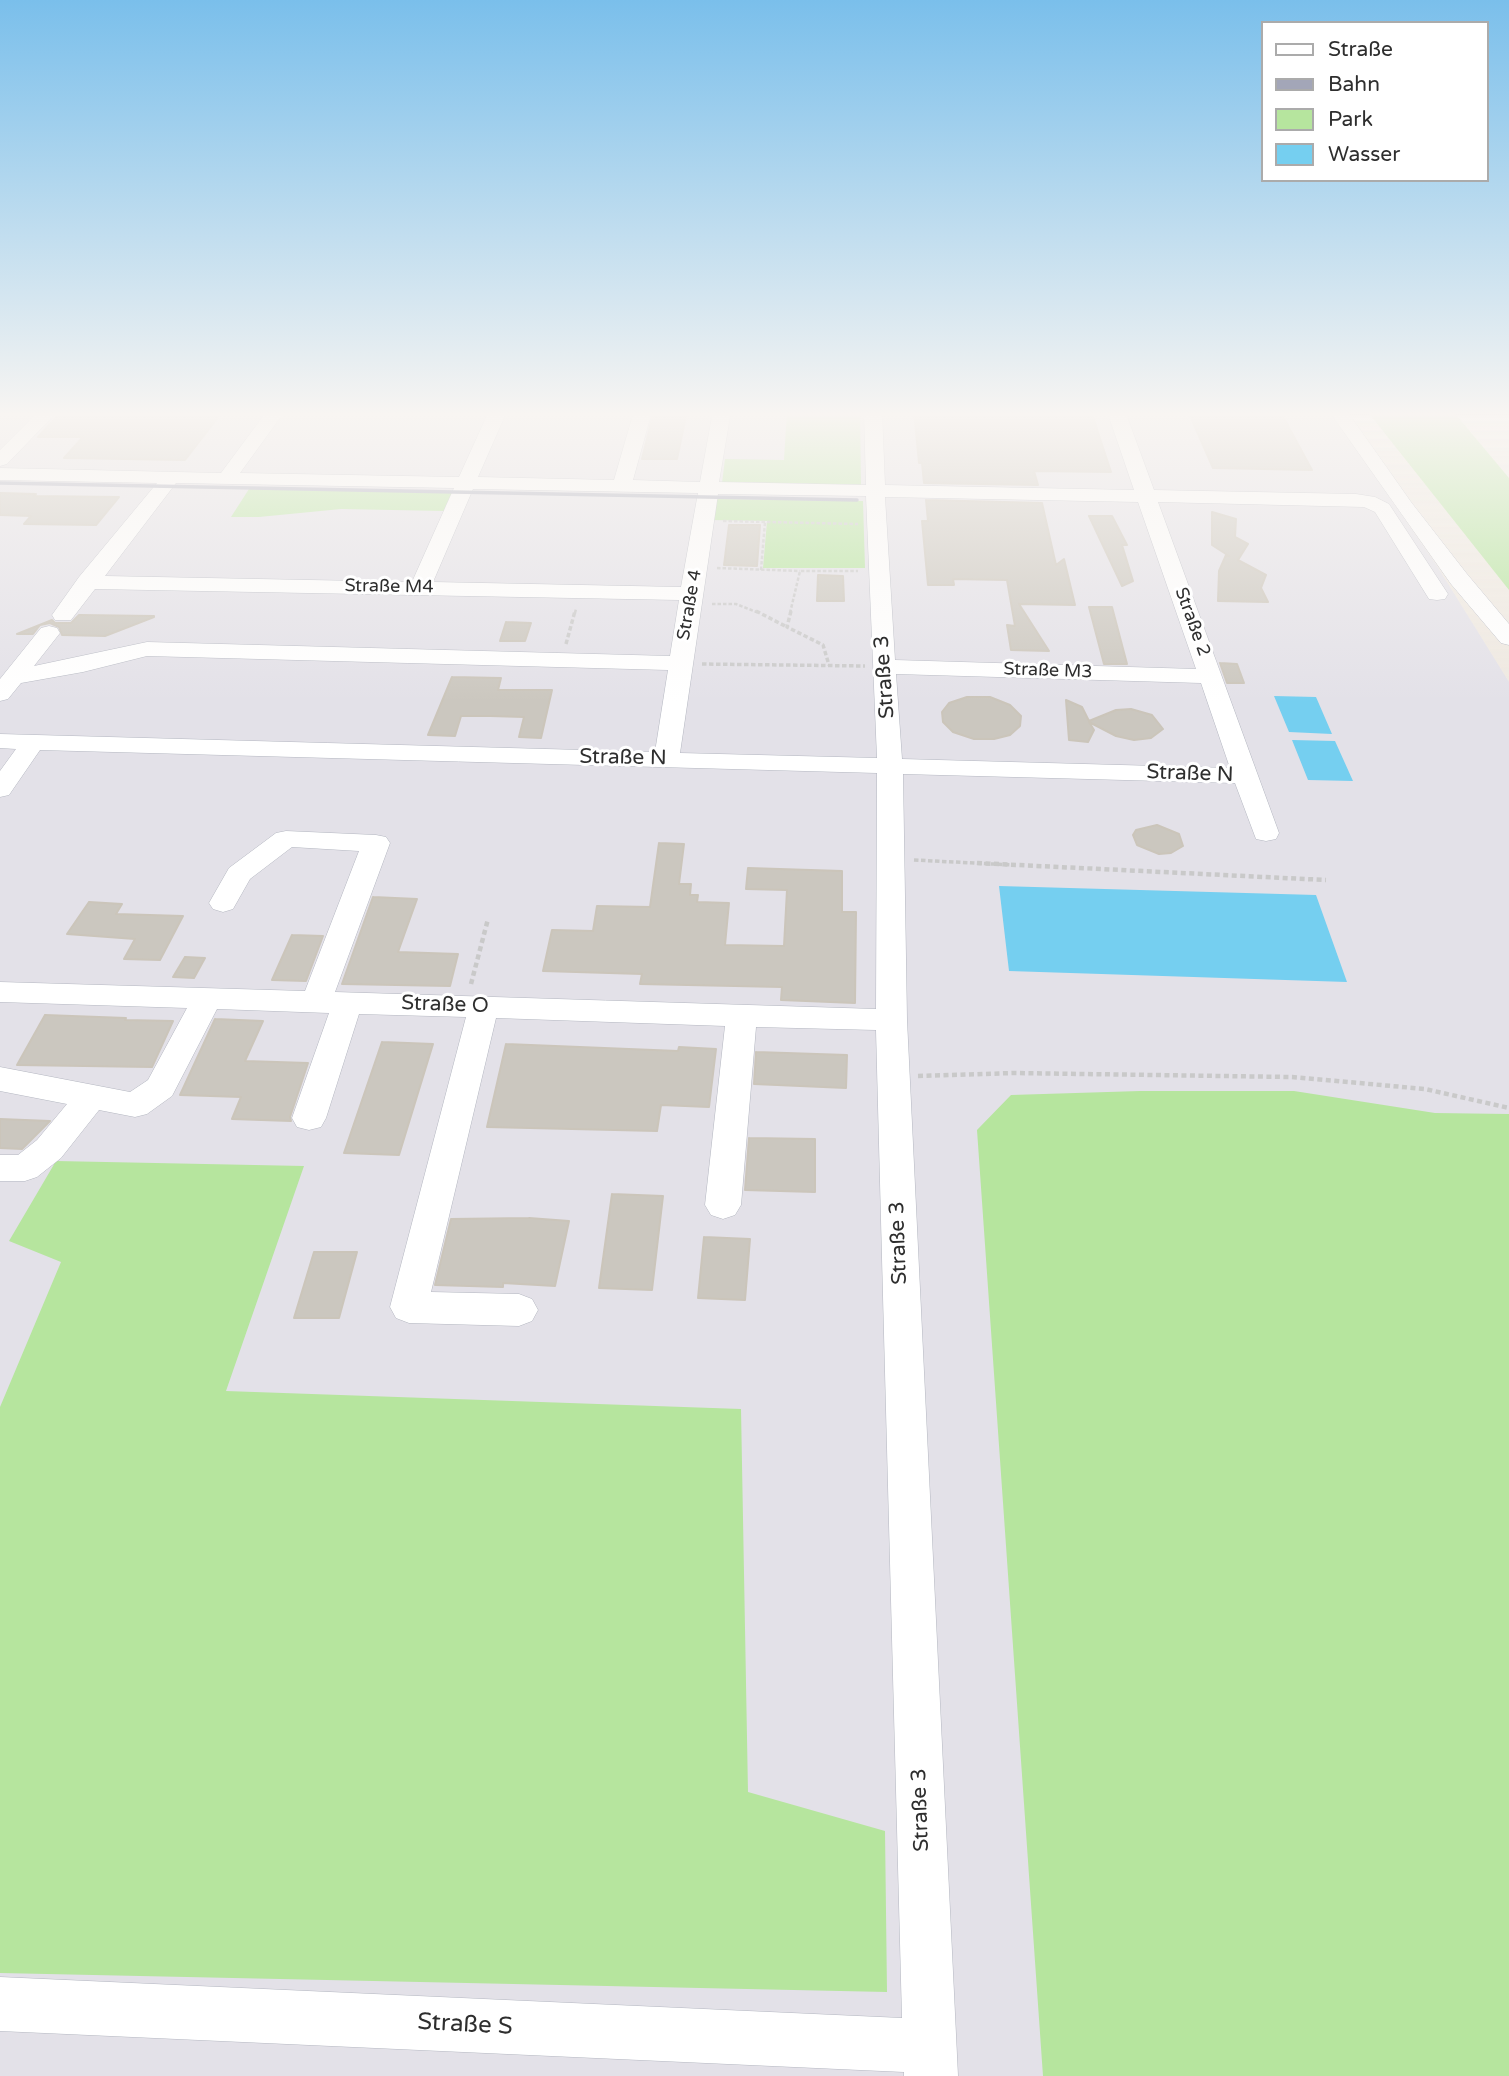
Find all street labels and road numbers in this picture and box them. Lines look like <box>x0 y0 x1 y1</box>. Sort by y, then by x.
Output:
street label: Straße 4 <box>673 568 707 642</box>
street label: Straße M4 <box>344 575 434 599</box>
street label: Straße 2 <box>1170 585 1214 659</box>
street label: Straße 3 <box>870 634 900 720</box>
street label: Straße M3 <box>1003 659 1093 683</box>
street label: Straße N <box>579 745 667 771</box>
street label: Straße N <box>1146 760 1234 788</box>
street label: Straße O <box>401 991 489 1019</box>
street label: Straße 3 <box>885 1201 913 1285</box>
street label: Straße 3 <box>907 1768 935 1852</box>
street label: Straße S <box>417 2008 513 2042</box>

